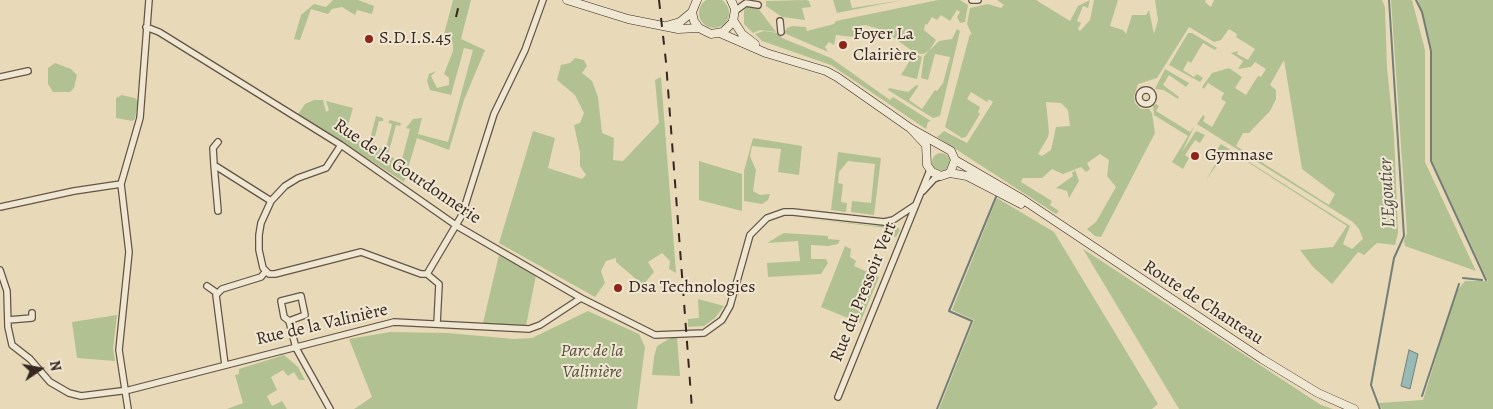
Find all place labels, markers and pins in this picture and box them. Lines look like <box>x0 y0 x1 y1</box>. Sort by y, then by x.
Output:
place label: Foyer La Clairière <box>853 24 917 66</box>
place label: S.D.I.S.45 <box>379 28 451 50</box>
marker: S.D.I.S.45 <box>363 33 375 45</box>
marker: Foyer La Clairière <box>837 39 849 51</box>
place label: Gymnase <box>1205 145 1273 167</box>
marker: Gymnase <box>1189 150 1201 162</box>
place label: Dsa Technologies <box>628 277 755 299</box>
marker: Dsa Technologies <box>612 282 624 294</box>

